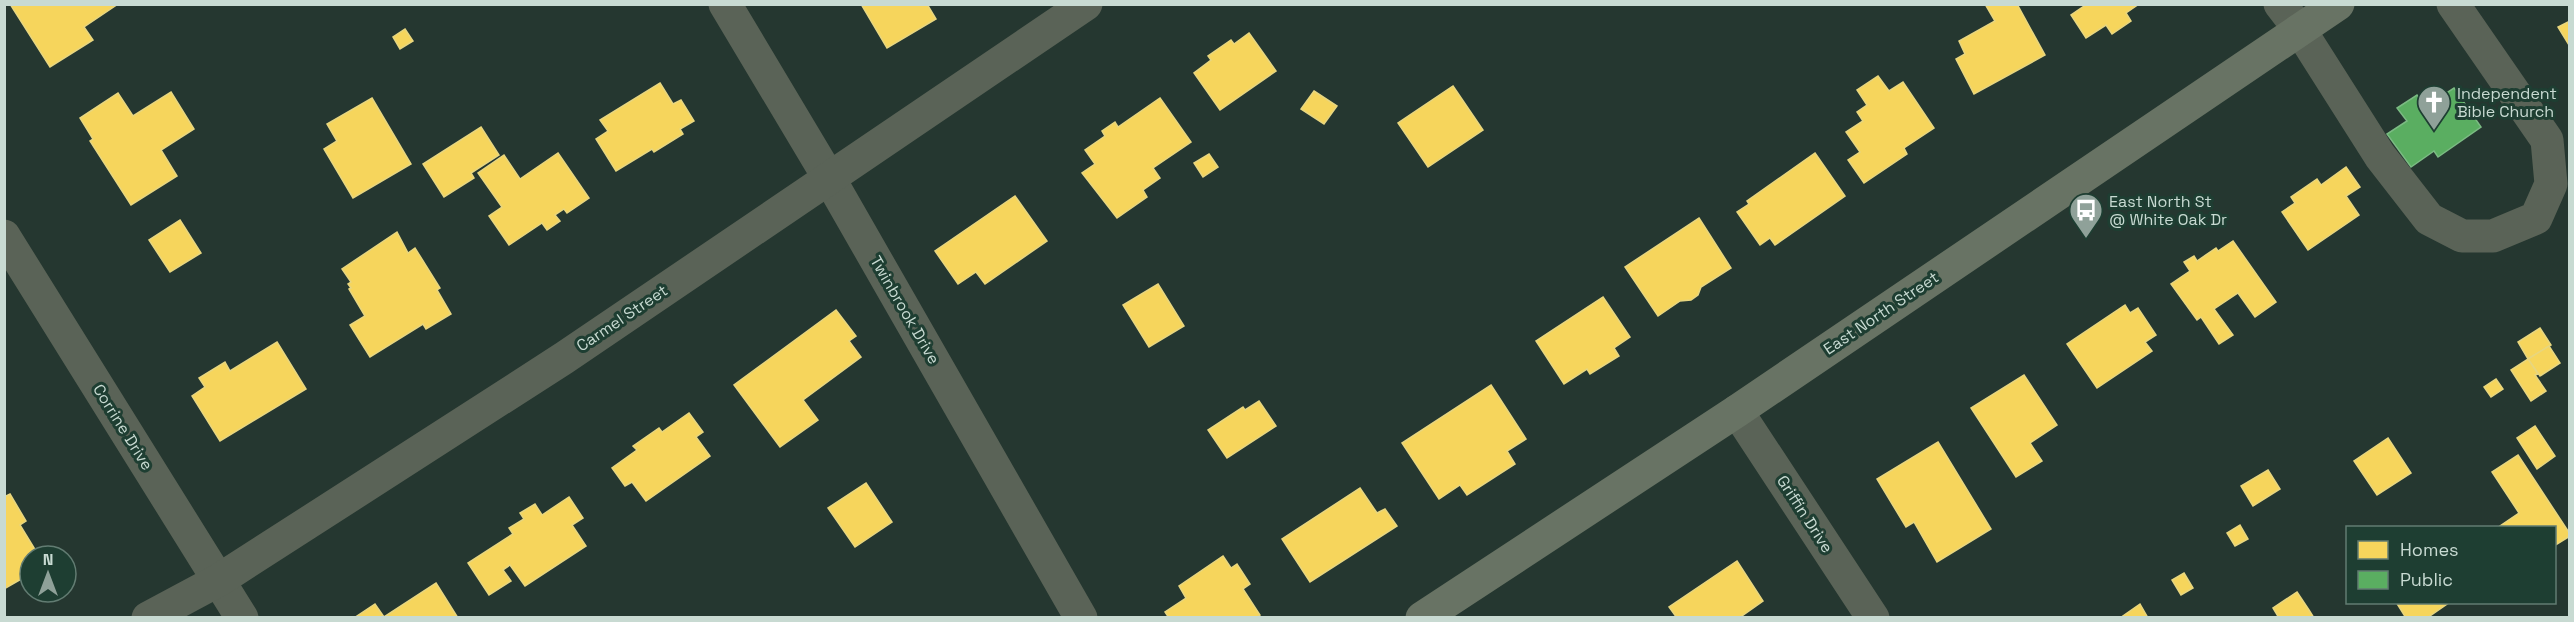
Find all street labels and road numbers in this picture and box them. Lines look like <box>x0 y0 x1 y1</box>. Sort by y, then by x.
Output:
street label: Twinbrook Drive <box>866 252 944 368</box>
street label: East North Street <box>1819 267 1943 359</box>
street label: Carmel Street <box>572 280 672 356</box>
street label: Corrine Drive <box>88 380 158 474</box>
street label: Griffin Drive <box>1772 471 1838 557</box>

